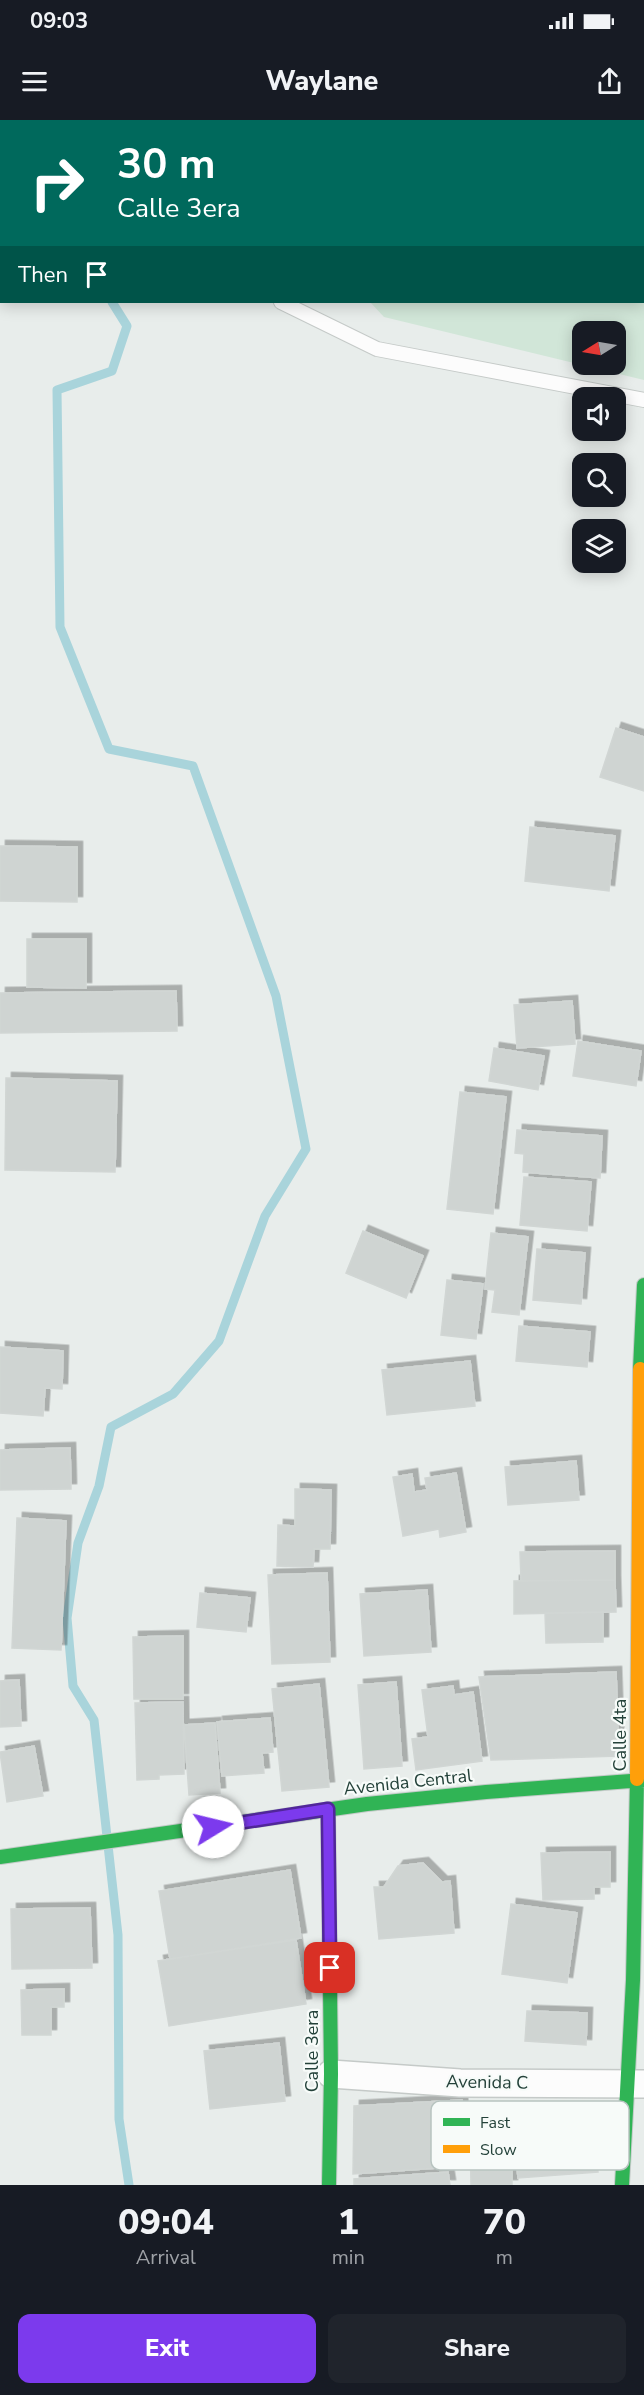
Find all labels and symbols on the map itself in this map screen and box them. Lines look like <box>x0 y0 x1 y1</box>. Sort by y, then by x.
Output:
north arrow <box>572 321 626 375</box>
street label: Calle 4ta <box>608 1699 632 1771</box>
street label: Avenida Central <box>342 1763 474 1801</box>
position arrow <box>181 1795 245 1859</box>
pin <box>304 1942 355 1993</box>
street label: Calle 3era <box>300 2010 324 2092</box>
street label: Avenida C <box>446 2069 528 2095</box>
legend <box>431 2101 629 2170</box>
text: Fast <box>480 2112 511 2134</box>
text: Slow <box>480 2139 517 2161</box>

